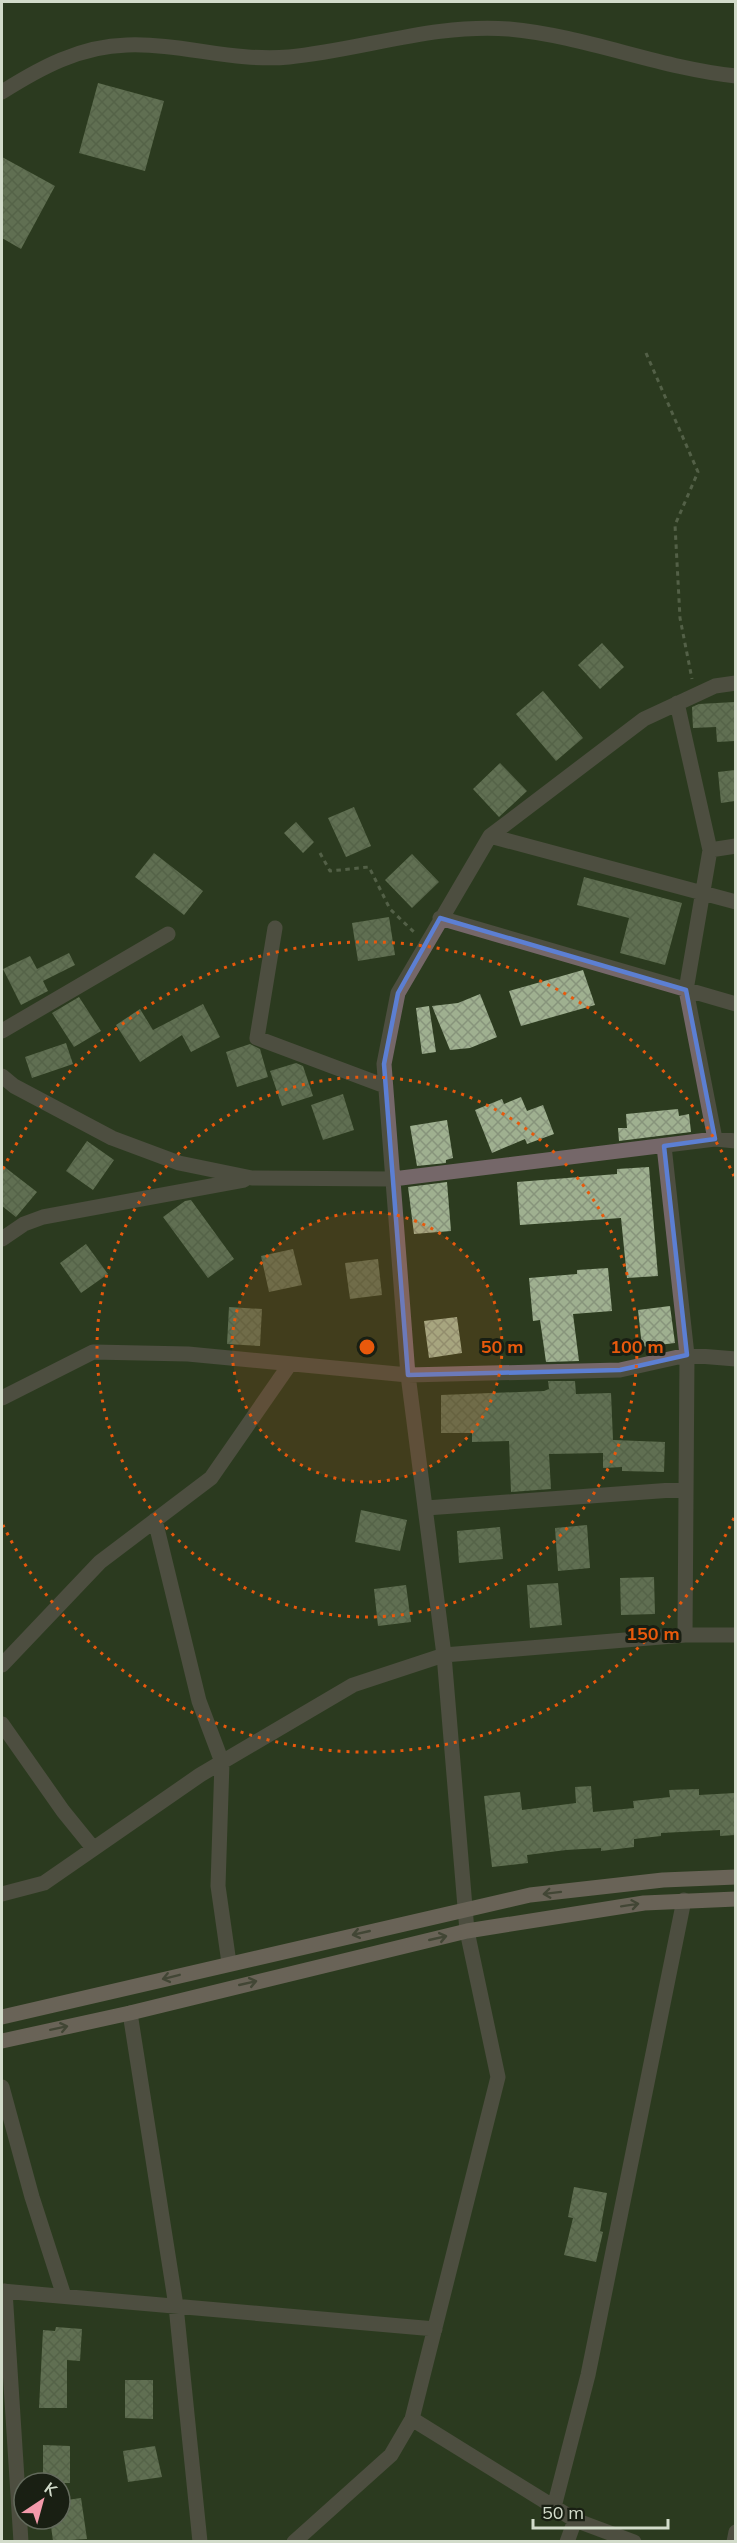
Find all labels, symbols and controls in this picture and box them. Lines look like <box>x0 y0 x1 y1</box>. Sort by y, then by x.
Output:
text: 50 m <box>481 1335 523 1358</box>
text: 100 m <box>610 1335 664 1358</box>
centre of rings <box>357 1337 377 1357</box>
text: 150 m <box>626 1622 680 1645</box>
one-way arrow <box>542 1888 562 1899</box>
one-way arrow <box>620 1899 639 1910</box>
one-way arrow <box>352 1928 371 1940</box>
one-way arrow <box>428 1932 447 1943</box>
one-way arrow <box>162 1972 181 1984</box>
one-way arrow <box>238 1976 257 1988</box>
one-way arrow <box>49 2022 68 2034</box>
north arrow <box>12 2471 72 2531</box>
text: K <box>41 2478 62 2501</box>
scale bar <box>533 2492 668 2530</box>
text: 50 m <box>542 2501 584 2524</box>

